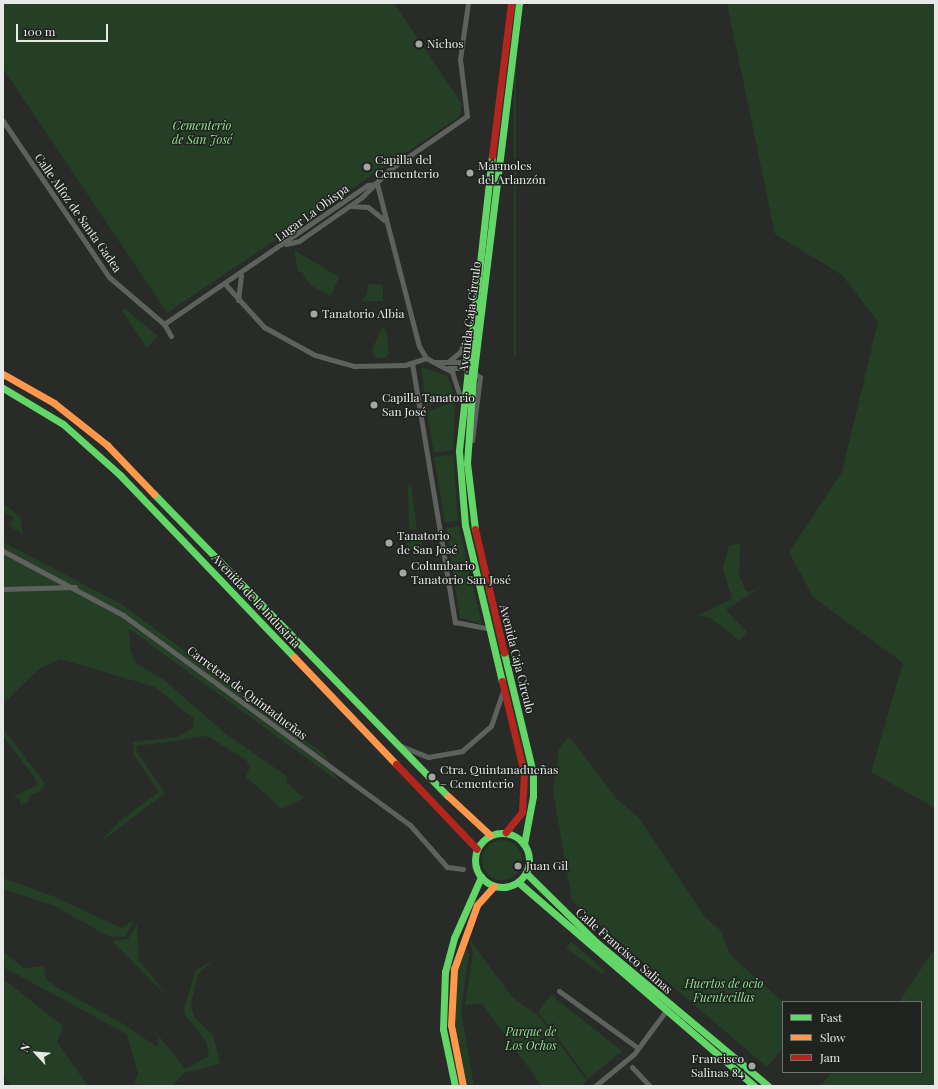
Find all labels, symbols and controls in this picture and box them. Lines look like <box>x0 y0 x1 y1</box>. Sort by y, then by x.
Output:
scale bar <box>18 16 110 42</box>
text: 100 m <box>23 23 55 39</box>
place label: Nichos <box>427 37 464 51</box>
marker: Nichos <box>414 39 424 49</box>
park label: Cementerio de San José <box>172 119 232 147</box>
street label: Calle Alfoz de Santa Gadea <box>31 151 125 275</box>
place label: Capilla del Cementerio <box>375 153 439 181</box>
place label: Mármoles del Arlanzón <box>478 159 546 187</box>
marker: Capilla del Cementerio <box>362 162 372 172</box>
marker: Mármoles del Arlanzón <box>465 168 475 178</box>
street label: Lugar La Obispa <box>272 181 352 245</box>
street label: Avenida Caja Círculo <box>456 261 484 373</box>
place label: Tanatorio Albia <box>322 307 405 321</box>
marker: Tanatorio Albia <box>309 309 319 319</box>
place label: Capilla Tanatorio San José <box>382 391 475 419</box>
marker: Capilla Tanatorio San José <box>369 400 379 410</box>
place label: Tanatorio de San José <box>397 529 457 557</box>
marker: Tanatorio de San José <box>384 538 394 548</box>
street label: Avenida de la Industria <box>208 551 304 651</box>
place label: Columbario Tanatorio San José <box>411 559 511 587</box>
marker: Columbario Tanatorio San José <box>398 568 408 578</box>
street label: Avenida Caja Círculo <box>496 603 538 715</box>
street label: Carretera de Quintadueñas <box>184 643 310 743</box>
place label: Ctra. Quintanadueñas – Cementerio <box>440 763 558 791</box>
marker: Ctra. Quintanadueñas – Cementerio <box>427 772 437 782</box>
place label: Juan Gil <box>526 859 568 873</box>
marker: Juan Gil <box>513 861 523 871</box>
street label: Calle Francisco Salinas <box>573 905 675 997</box>
park label: Huertos de ocio Fuentecillas <box>685 977 763 1005</box>
legend <box>782 1001 922 1073</box>
text: Fast <box>820 1009 842 1025</box>
park label: Parque de Los Ochos <box>505 1025 557 1053</box>
text: Slow <box>820 1029 846 1045</box>
north arrow <box>16 1033 56 1073</box>
text: N <box>16 1041 33 1054</box>
text: Jam <box>820 1049 840 1065</box>
place label: Francisco Salinas 84 <box>691 1052 744 1080</box>
marker: Francisco Salinas 84 <box>747 1061 757 1071</box>

